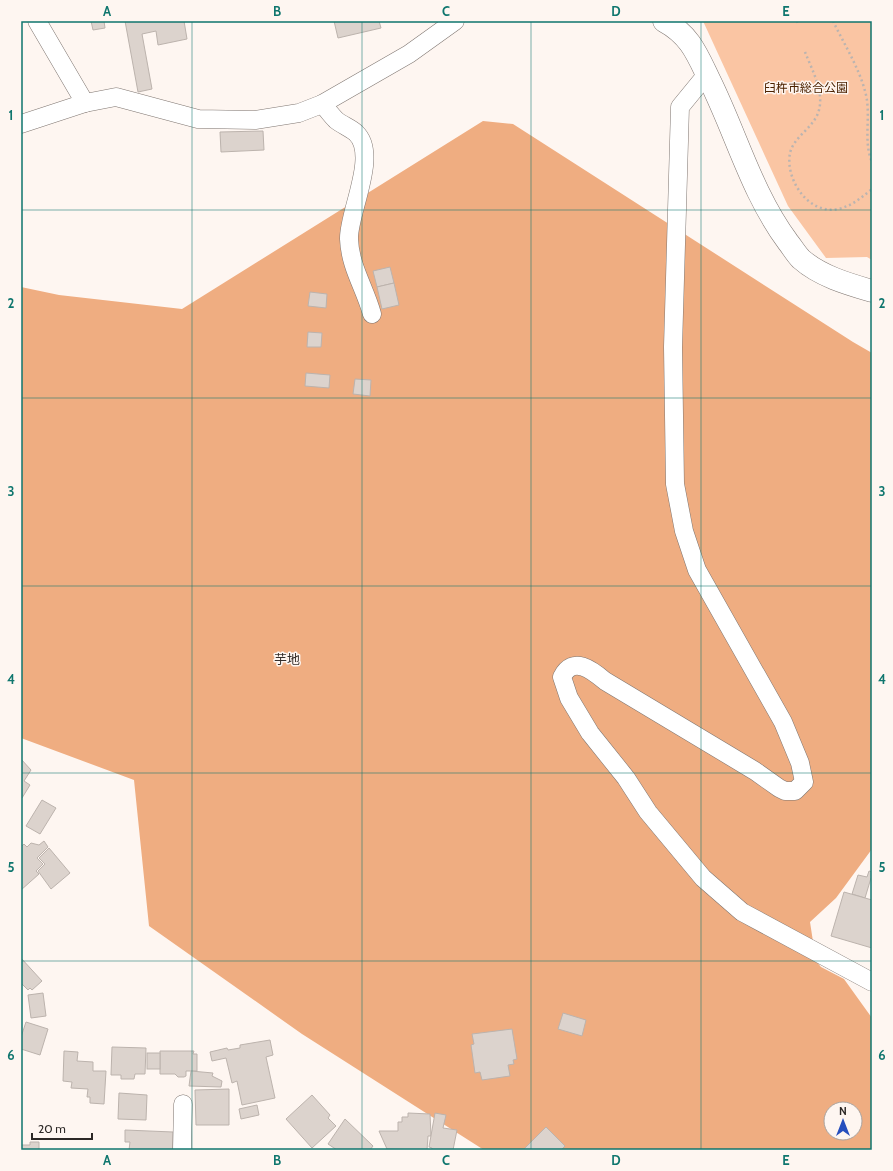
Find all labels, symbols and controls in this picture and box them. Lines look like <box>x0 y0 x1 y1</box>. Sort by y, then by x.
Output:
text: A <box>103 3 112 19</box>
text: B <box>273 3 281 19</box>
text: C <box>442 3 450 19</box>
text: D <box>611 3 621 19</box>
text: E <box>782 3 790 19</box>
park label: 臼杵市総合公園 <box>764 80 848 95</box>
text: 1 <box>9 107 13 123</box>
text: 1 <box>880 107 884 123</box>
text: 2 <box>8 295 15 311</box>
text: 2 <box>879 295 886 311</box>
text: 3 <box>7 483 15 499</box>
text: 3 <box>878 483 886 499</box>
district label: 芋地 <box>274 651 300 667</box>
text: 4 <box>7 671 15 687</box>
text: 4 <box>878 671 886 687</box>
text: 5 <box>8 859 15 875</box>
text: 5 <box>879 859 886 875</box>
text: 6 <box>7 1047 15 1063</box>
text: 6 <box>878 1047 886 1063</box>
north arrow <box>823 1101 863 1141</box>
text: N <box>839 1104 847 1118</box>
scale bar <box>32 1115 92 1141</box>
text: 20 m <box>38 1121 66 1136</box>
text: A <box>103 1152 112 1168</box>
text: B <box>273 1152 281 1168</box>
text: C <box>442 1152 450 1168</box>
text: D <box>611 1152 621 1168</box>
text: E <box>782 1152 790 1168</box>

